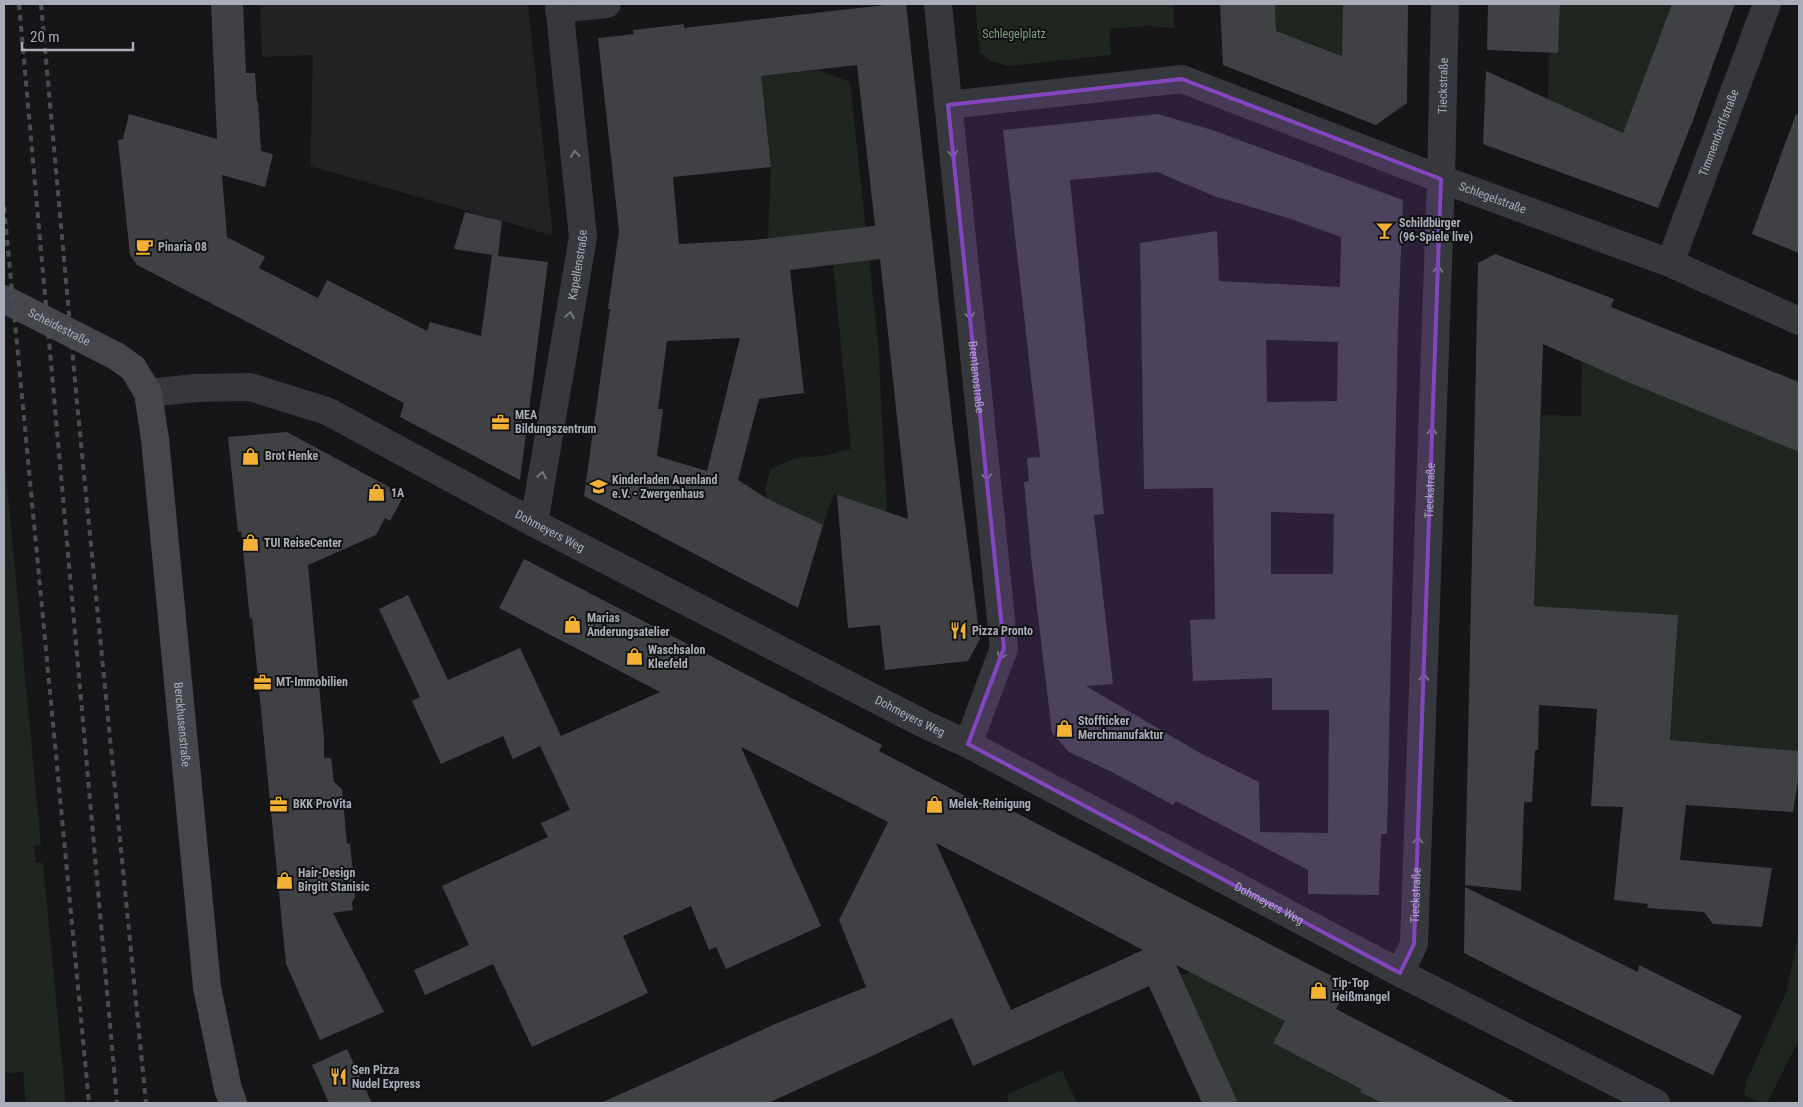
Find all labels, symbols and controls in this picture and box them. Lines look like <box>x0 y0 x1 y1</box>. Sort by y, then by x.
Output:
scale bar <box>22 20 134 52</box>
park label: Schlegelplatz <box>982 27 1046 41</box>
text: 20 m <box>30 28 60 46</box>
street label: Tieckstraße <box>1435 57 1451 114</box>
street label: Timmendorffstraße <box>1696 87 1742 178</box>
one-way arrow <box>570 150 581 158</box>
one-way arrow <box>948 150 959 158</box>
street label: Schlegelstraße <box>1457 179 1528 217</box>
place label: Schildbürger (96-Spiele live) <box>1399 216 1473 244</box>
bar icon: Schildbürger (96-Spiele live) <box>1375 220 1395 240</box>
street label: Kapellenstraße <box>565 229 590 301</box>
cafe icon: Pinaria 08 <box>134 237 154 257</box>
place label: Pinaria 08 <box>158 240 207 254</box>
one-way arrow <box>1432 265 1443 273</box>
street label: Scheidestraße <box>26 306 93 349</box>
one-way arrow <box>564 311 574 319</box>
one-way arrow <box>964 312 975 320</box>
street label: Brentanostraße <box>966 340 987 414</box>
place label: MEA Bildungszentrum <box>515 408 597 436</box>
office icon: MEA Bildungszentrum <box>491 412 511 432</box>
one-way arrow <box>1427 427 1438 435</box>
shop icon: Brot Henke <box>241 446 261 466</box>
place label: Brot Henke <box>265 449 319 463</box>
street label: Tieckstraße <box>1422 462 1438 519</box>
one-way arrow <box>537 471 547 480</box>
place label: Kinderladen Auenland e.V. - Zwergenhaus <box>612 473 718 501</box>
one-way arrow <box>981 474 992 482</box>
school or university icon: Kinderladen Auenland e.V. - Zwergenhaus <box>588 477 608 497</box>
shop icon: 1A <box>367 483 387 503</box>
place label: 1A <box>391 486 405 500</box>
street label: Dohmeyers Weg <box>513 507 587 555</box>
shop icon: TUI ReiseCenter <box>240 533 260 553</box>
place label: TUI ReiseCenter <box>264 536 342 550</box>
place label: Marias Änderungsatelier <box>587 611 670 639</box>
shop icon: Marias Änderungsatelier <box>563 615 583 635</box>
restaurant icon: Pizza Pronto <box>948 621 968 641</box>
place label: Pizza Pronto <box>972 624 1033 638</box>
place label: Waschsalon Kleefeld <box>648 643 705 671</box>
shop icon: Waschsalon Kleefeld <box>624 647 644 667</box>
one-way arrow <box>997 651 1007 660</box>
office icon: MT-Immobilien <box>252 672 272 692</box>
one-way arrow <box>1418 673 1429 681</box>
place label: MT-Immobilien <box>276 675 348 689</box>
street label: Berckhusenstraße <box>171 681 193 768</box>
street label: Dohmeyers Weg <box>873 693 947 740</box>
place label: Stoffticker Merchmanufaktur <box>1078 714 1163 742</box>
shop icon: Stoffticker Merchmanufaktur <box>1054 718 1074 738</box>
office icon: BKK ProVita <box>269 794 289 814</box>
shop icon: Melek-Reinigung <box>925 794 945 814</box>
place label: BKK ProVita <box>293 797 352 811</box>
place label: Melek-Reinigung <box>949 797 1031 811</box>
one-way arrow <box>1413 835 1423 843</box>
place label: Hair-Design Birgitt Stanisic <box>298 866 370 894</box>
street label: Tieckstraße <box>1408 867 1424 923</box>
shop icon: Hair-Design Birgitt Stanisic <box>274 870 294 890</box>
street label: Dohmeyers Weg <box>1232 879 1306 928</box>
place label: Tip-Top Heißmangel <box>1332 976 1390 1004</box>
shop icon: Tip-Top Heißmangel <box>1308 980 1328 1000</box>
place label: Sen Pizza Nudel Express <box>352 1063 421 1091</box>
restaurant icon: Sen Pizza Nudel Express <box>328 1067 348 1087</box>

